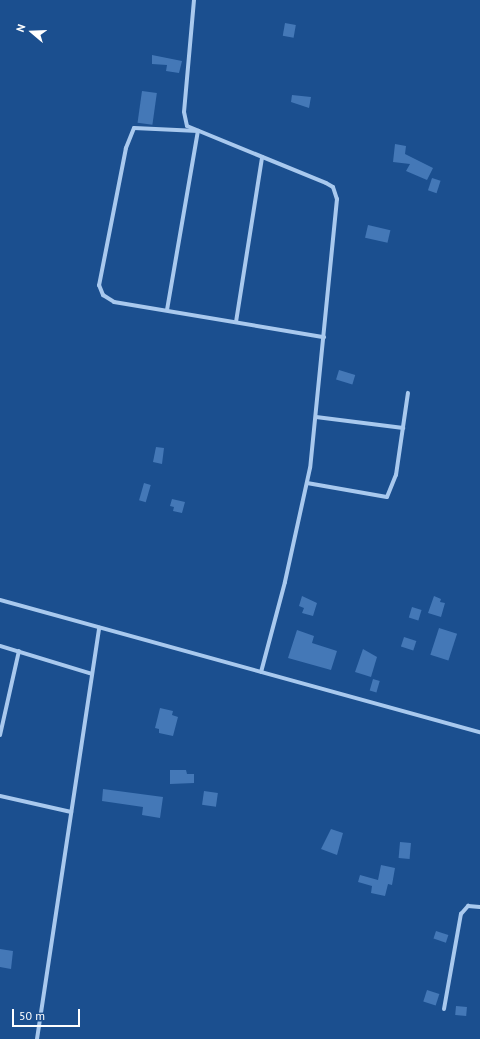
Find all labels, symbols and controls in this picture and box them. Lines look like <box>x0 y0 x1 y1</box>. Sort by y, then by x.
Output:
north arrow <box>12 12 52 52</box>
text: N <box>13 22 28 34</box>
scale bar <box>14 1001 82 1027</box>
text: 50 m <box>19 1008 45 1023</box>

